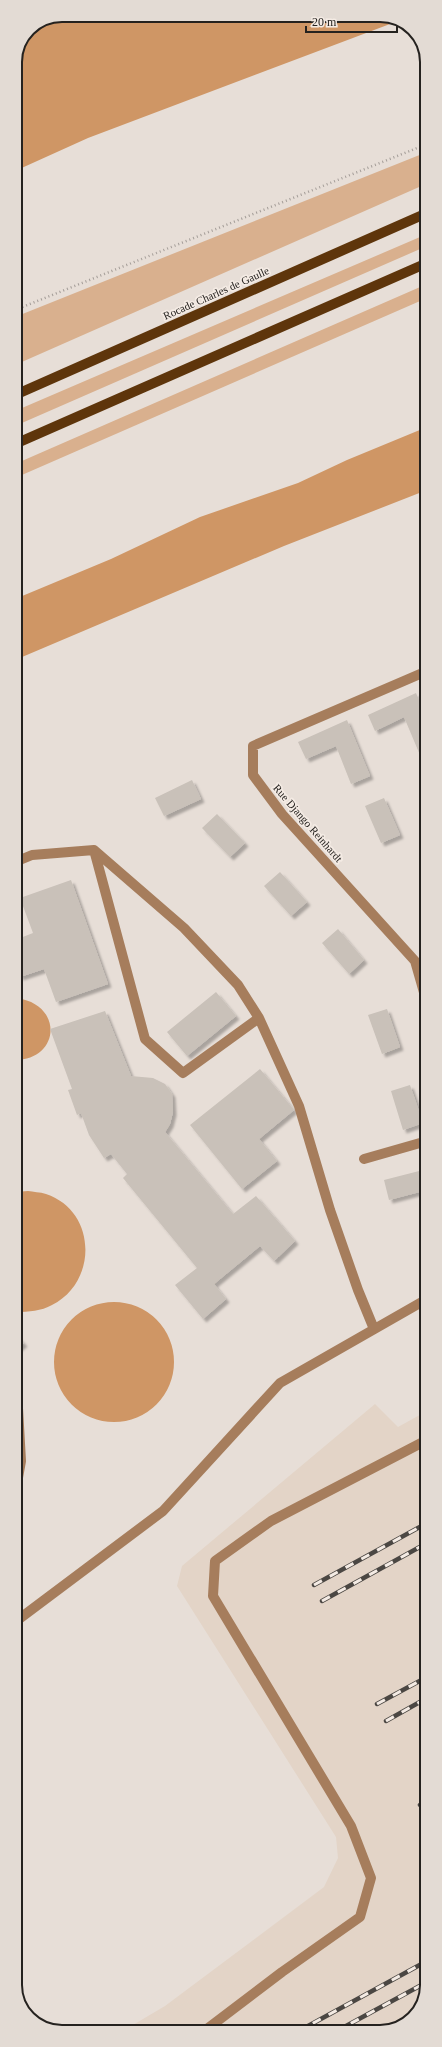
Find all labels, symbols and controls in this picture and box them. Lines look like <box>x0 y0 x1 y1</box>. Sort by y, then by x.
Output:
scale bar <box>306 8 397 34</box>
text: 20 m <box>312 15 337 29</box>
street label: Rocade Charles de Gaulle <box>161 264 271 322</box>
street label: Rue Django Reinhardt <box>271 782 345 864</box>

